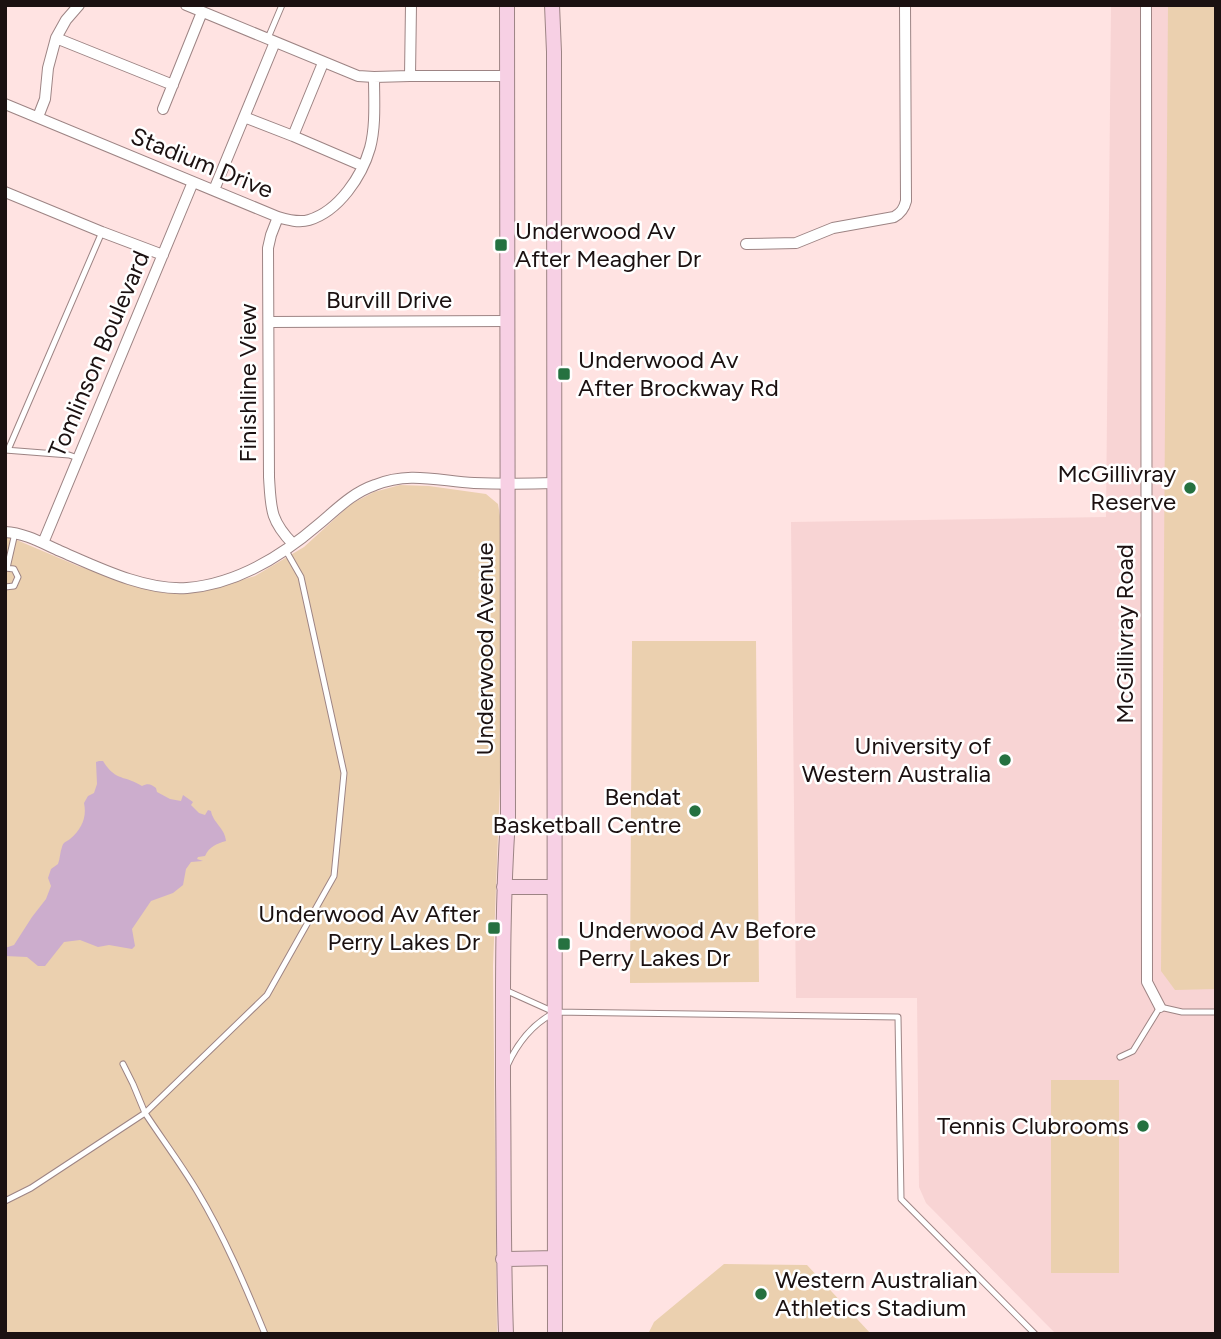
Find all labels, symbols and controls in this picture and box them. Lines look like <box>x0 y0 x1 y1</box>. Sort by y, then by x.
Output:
street label: Stadium Drive <box>127 121 278 204</box>
place label: Underwood Av After Meagher Dr <box>515 216 701 273</box>
marker: Underwood Av After Meagher Dr <box>493 237 509 253</box>
street label: Tomlinson Boulevard <box>42 246 155 461</box>
street label: Burvill Drive <box>326 285 452 314</box>
street label: Finishline View <box>233 303 262 463</box>
place label: Underwood Av After Brockway Rd <box>578 345 779 402</box>
marker: Underwood Av After Brockway Rd <box>556 366 572 382</box>
place label: McGillivray Reserve <box>1058 459 1176 516</box>
marker: McGillivray Reserve <box>1182 480 1198 496</box>
street label: Underwood Avenue <box>470 542 499 756</box>
street label: McGillivray Road <box>1110 544 1139 724</box>
place label: University of Western Australia <box>802 731 991 788</box>
marker: University of Western Australia <box>997 752 1013 768</box>
place label: Bendat Basketball Centre <box>492 782 681 839</box>
marker: Bendat Basketball Centre <box>687 803 703 819</box>
place label: Underwood Av After Perry Lakes Dr <box>258 899 480 956</box>
place label: Underwood Av Before Perry Lakes Dr <box>578 915 816 972</box>
marker: Underwood Av After Perry Lakes Dr <box>486 920 502 936</box>
marker: Underwood Av Before Perry Lakes Dr <box>556 936 572 952</box>
place label: Tennis Clubrooms <box>937 1111 1129 1140</box>
marker: Tennis Clubrooms <box>1135 1118 1151 1134</box>
place label: Western Australian Athletics Stadium <box>775 1265 978 1322</box>
marker: Western Australian Athletics Stadium <box>753 1286 769 1302</box>

